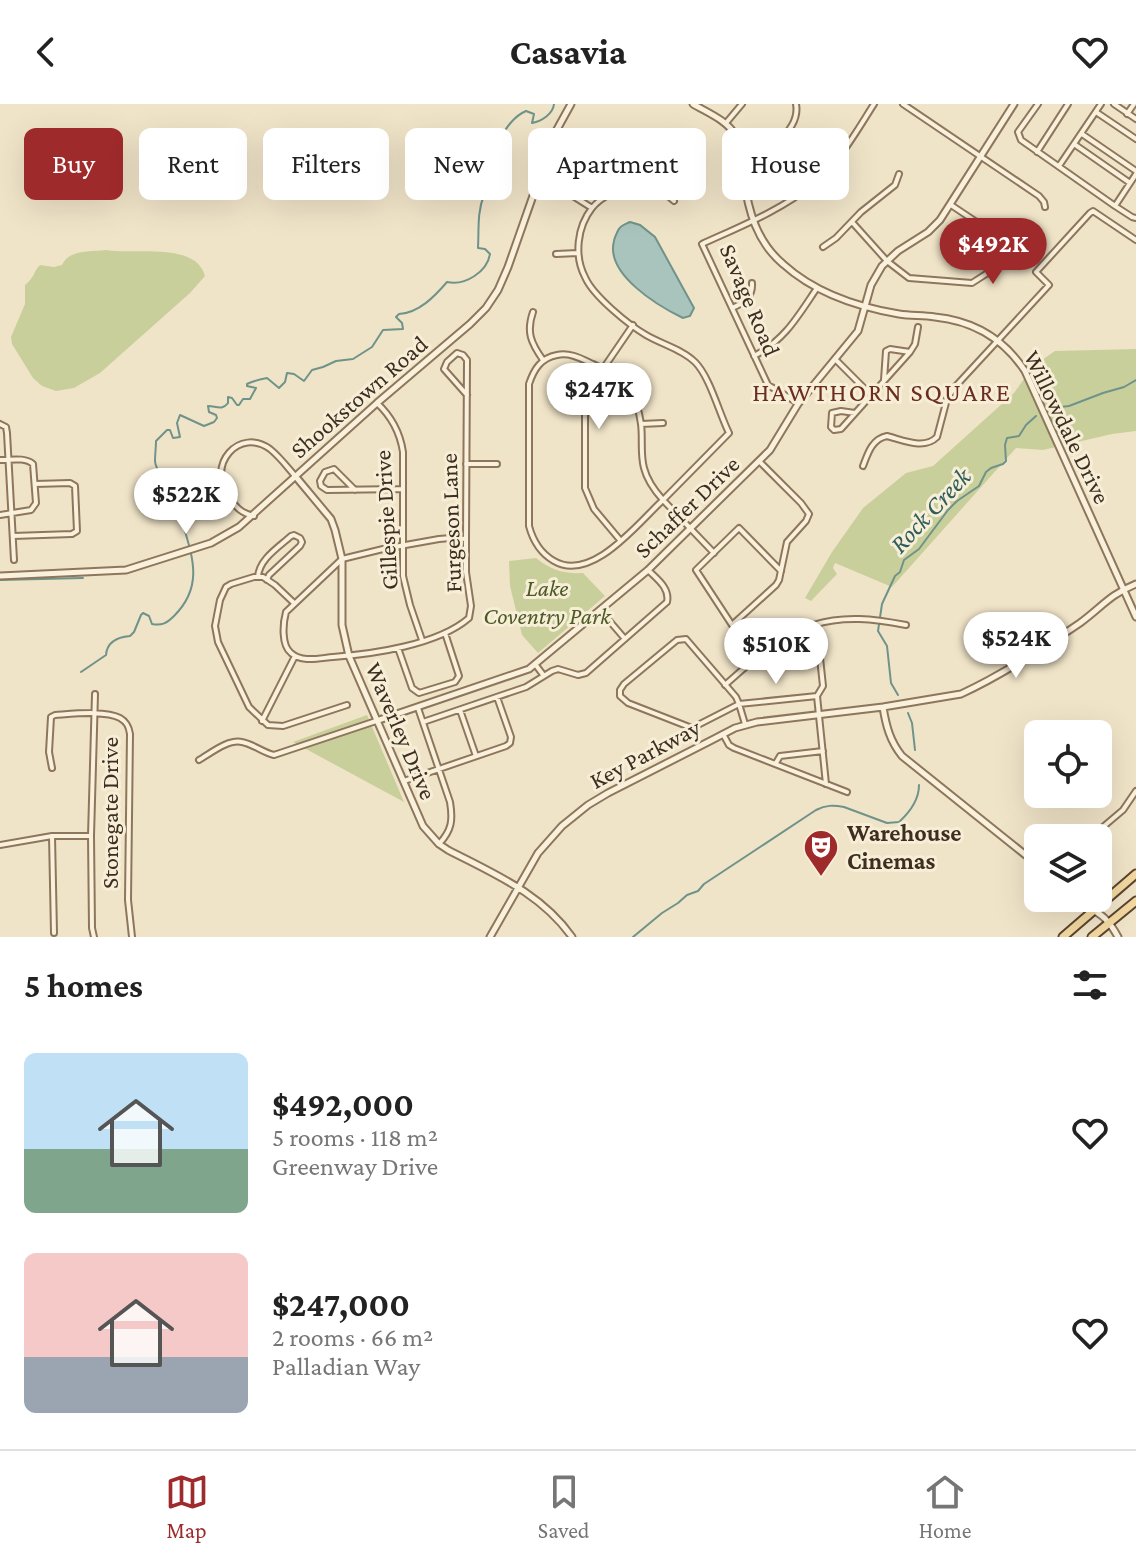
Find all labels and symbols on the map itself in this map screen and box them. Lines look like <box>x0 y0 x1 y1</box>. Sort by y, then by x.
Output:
pin: $492K <box>937 218 1049 286</box>
street label: Savage Road <box>715 240 786 360</box>
street label: Shookstown Road <box>285 330 433 463</box>
street label: Willowdale Drive <box>1019 346 1116 508</box>
pin: $247K <box>543 363 655 431</box>
district label: HAWTHORN SQUARE <box>752 378 1012 407</box>
street label: Gillespie Drive <box>368 449 403 591</box>
street label: Schaffer Drive <box>629 450 745 563</box>
street label: Furgeson Lane <box>435 453 466 593</box>
water label: Rock Creek <box>884 461 978 559</box>
pin: $522K <box>130 468 242 536</box>
park label: Lake Coventry Park <box>483 574 612 629</box>
pin: $524K <box>960 612 1072 680</box>
pin: $510K <box>720 618 832 686</box>
street label: Waverley Drive <box>360 658 442 803</box>
street label: Key Parkway <box>585 713 706 794</box>
street label: Stonegate Drive <box>96 737 123 889</box>
place label: Warehouse Cinemas <box>846 819 961 874</box>
theatre icon: Warehouse Cinemas <box>802 828 840 878</box>

